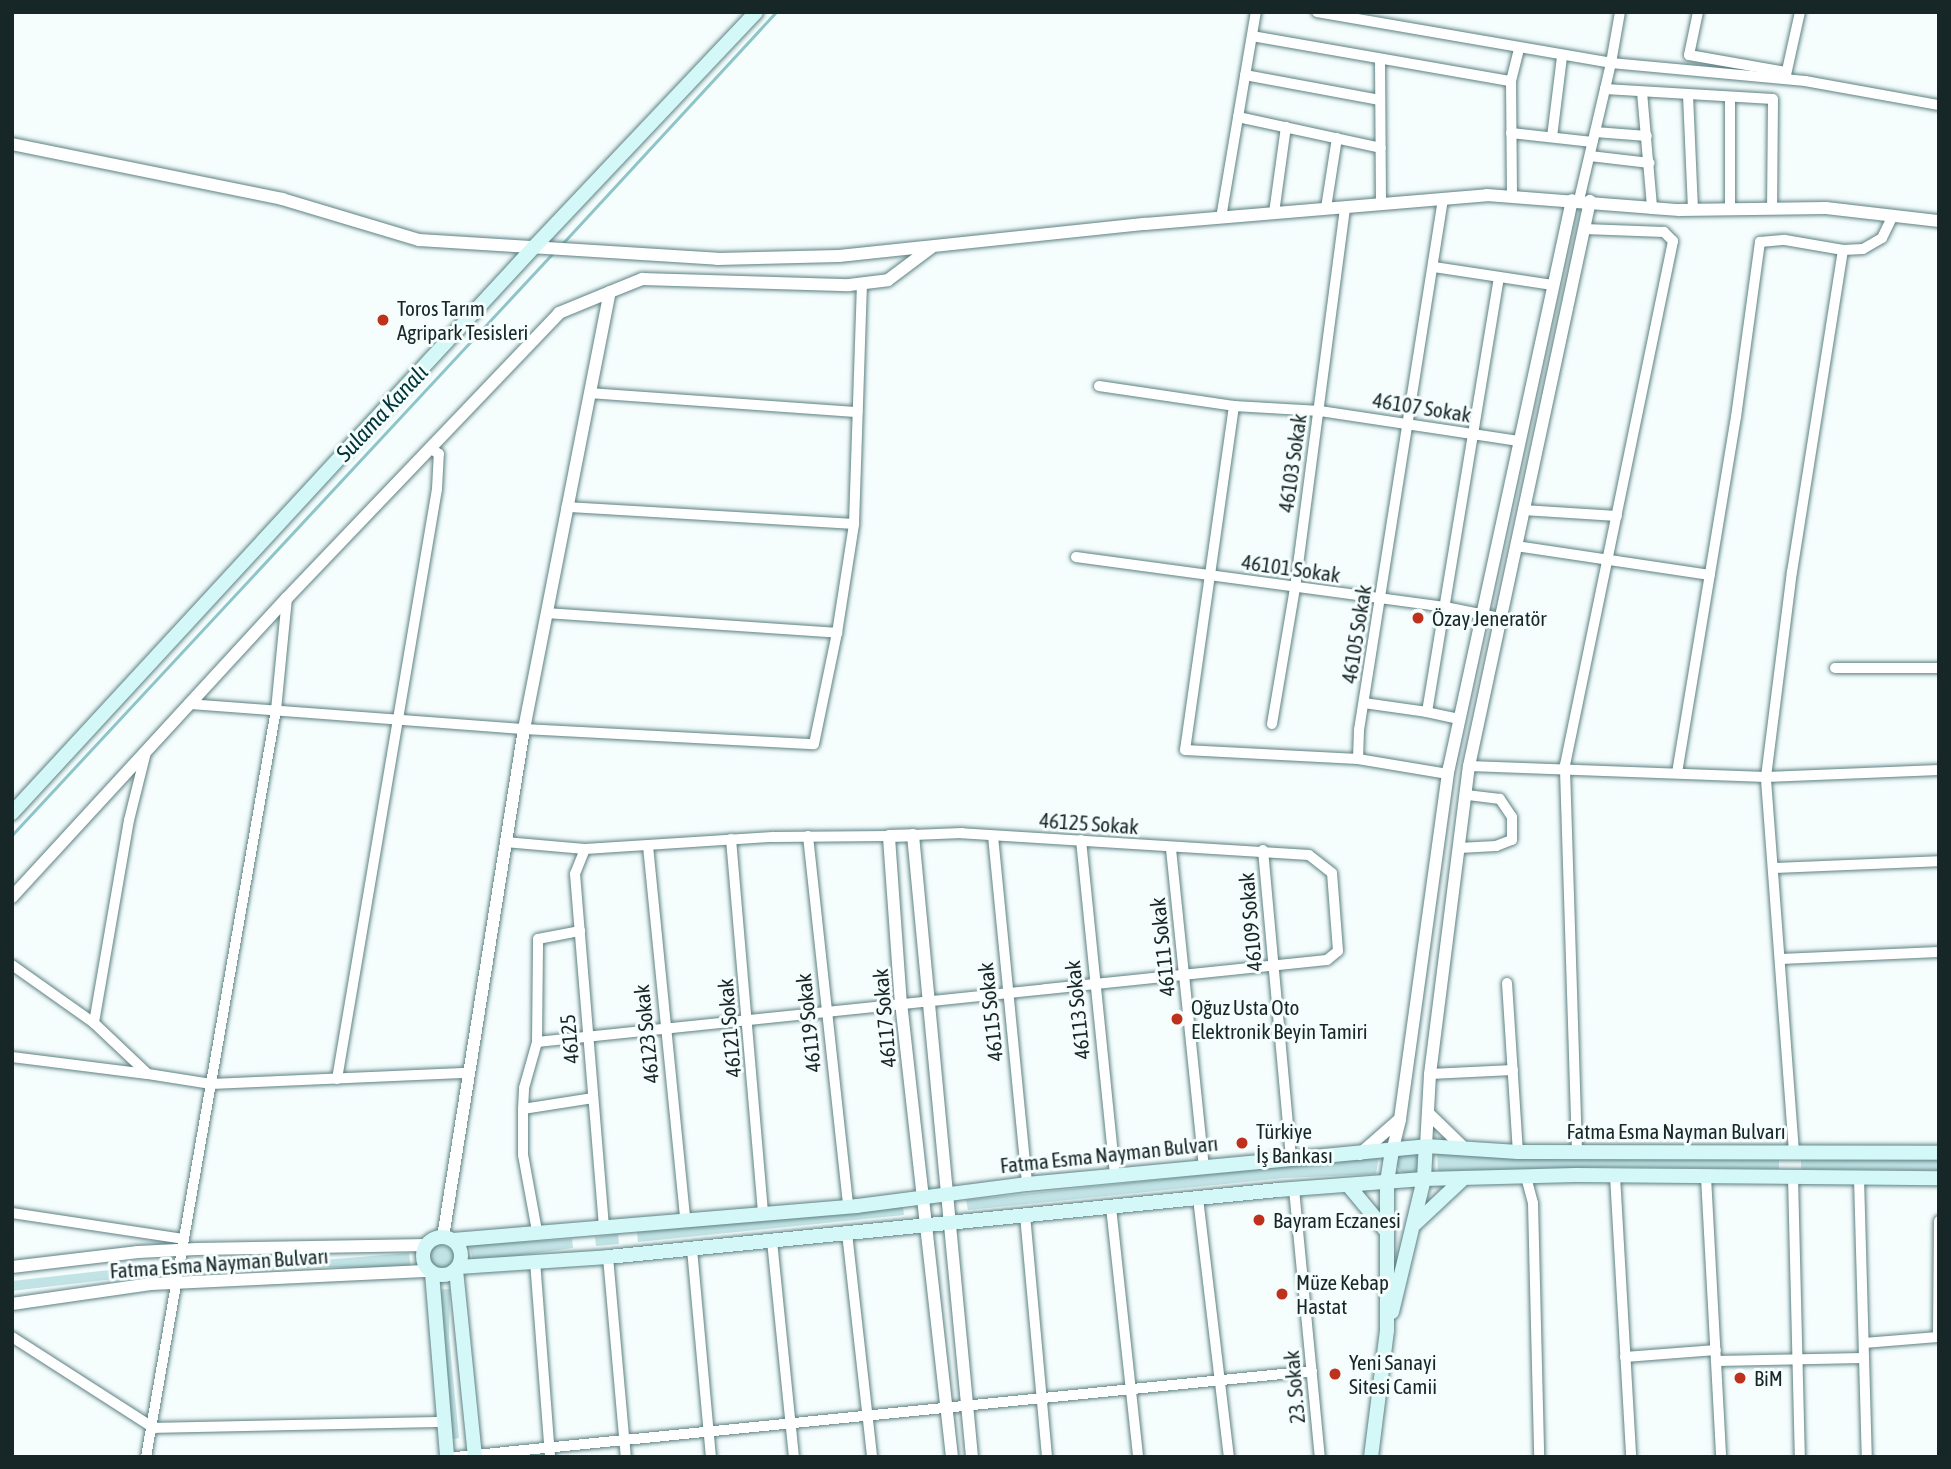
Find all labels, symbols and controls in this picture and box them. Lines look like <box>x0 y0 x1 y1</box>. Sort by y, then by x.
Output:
place label: Toros Tarım Agripark Tesisleri <box>397 295 528 345</box>
marker: Toros Tarım Agripark Tesisleri <box>375 312 391 328</box>
water label: Sulama Kanalı <box>330 359 434 467</box>
street label: 46107 Sokak <box>1371 387 1473 427</box>
street label: 46103 Sokak <box>1273 412 1311 514</box>
street label: 46101 Sokak <box>1240 549 1342 587</box>
street label: 46105 Sokak <box>1336 583 1376 685</box>
place label: Özay Jeneratör <box>1432 605 1547 631</box>
marker: Özay Jeneratör <box>1410 610 1426 626</box>
street label: 46125 Sokak <box>1039 807 1139 839</box>
street label: 46109 Sokak <box>1233 872 1267 972</box>
street label: 46111 Sokak <box>1144 896 1180 998</box>
street label: 46113 Sokak <box>1059 959 1095 1061</box>
street label: 46115 Sokak <box>972 961 1008 1063</box>
street label: 46117 Sokak <box>867 968 901 1068</box>
street label: 46119 Sokak <box>790 972 826 1074</box>
street label: 46121 Sokak <box>712 978 746 1078</box>
street label: 46123 Sokak <box>628 983 664 1085</box>
place label: Oğuz Usta Oto Elektronik Beyin Tamiri <box>1191 994 1368 1044</box>
marker: Oğuz Usta Oto Elektronik Beyin Tamiri <box>1169 1011 1185 1027</box>
street label: 46125 <box>554 1013 584 1065</box>
place label: Türkiye İş Bankası <box>1256 1118 1333 1168</box>
street label: Fatma Esma Nayman Bulvarı <box>1566 1118 1786 1144</box>
street label: Fatma Esma Nayman Bulvarı <box>999 1130 1219 1178</box>
marker: Türkiye İş Bankası <box>1234 1135 1250 1151</box>
place label: Bayram Eczanesi <box>1273 1207 1401 1233</box>
marker: Bayram Eczanesi <box>1251 1212 1267 1228</box>
street label: Fatma Esma Nayman Bulvarı <box>109 1243 329 1283</box>
place label: Müze Kebap Hastat <box>1296 1269 1389 1319</box>
marker: Müze Kebap Hastat <box>1274 1286 1290 1302</box>
street label: 23. Sokak <box>1278 1349 1310 1425</box>
place label: Yeni Sanayi Sitesi Camii <box>1349 1349 1437 1399</box>
place label: BiM <box>1754 1365 1783 1391</box>
marker: Yeni Sanayi Sitesi Camii <box>1327 1366 1343 1382</box>
marker: BiM <box>1732 1370 1748 1386</box>

